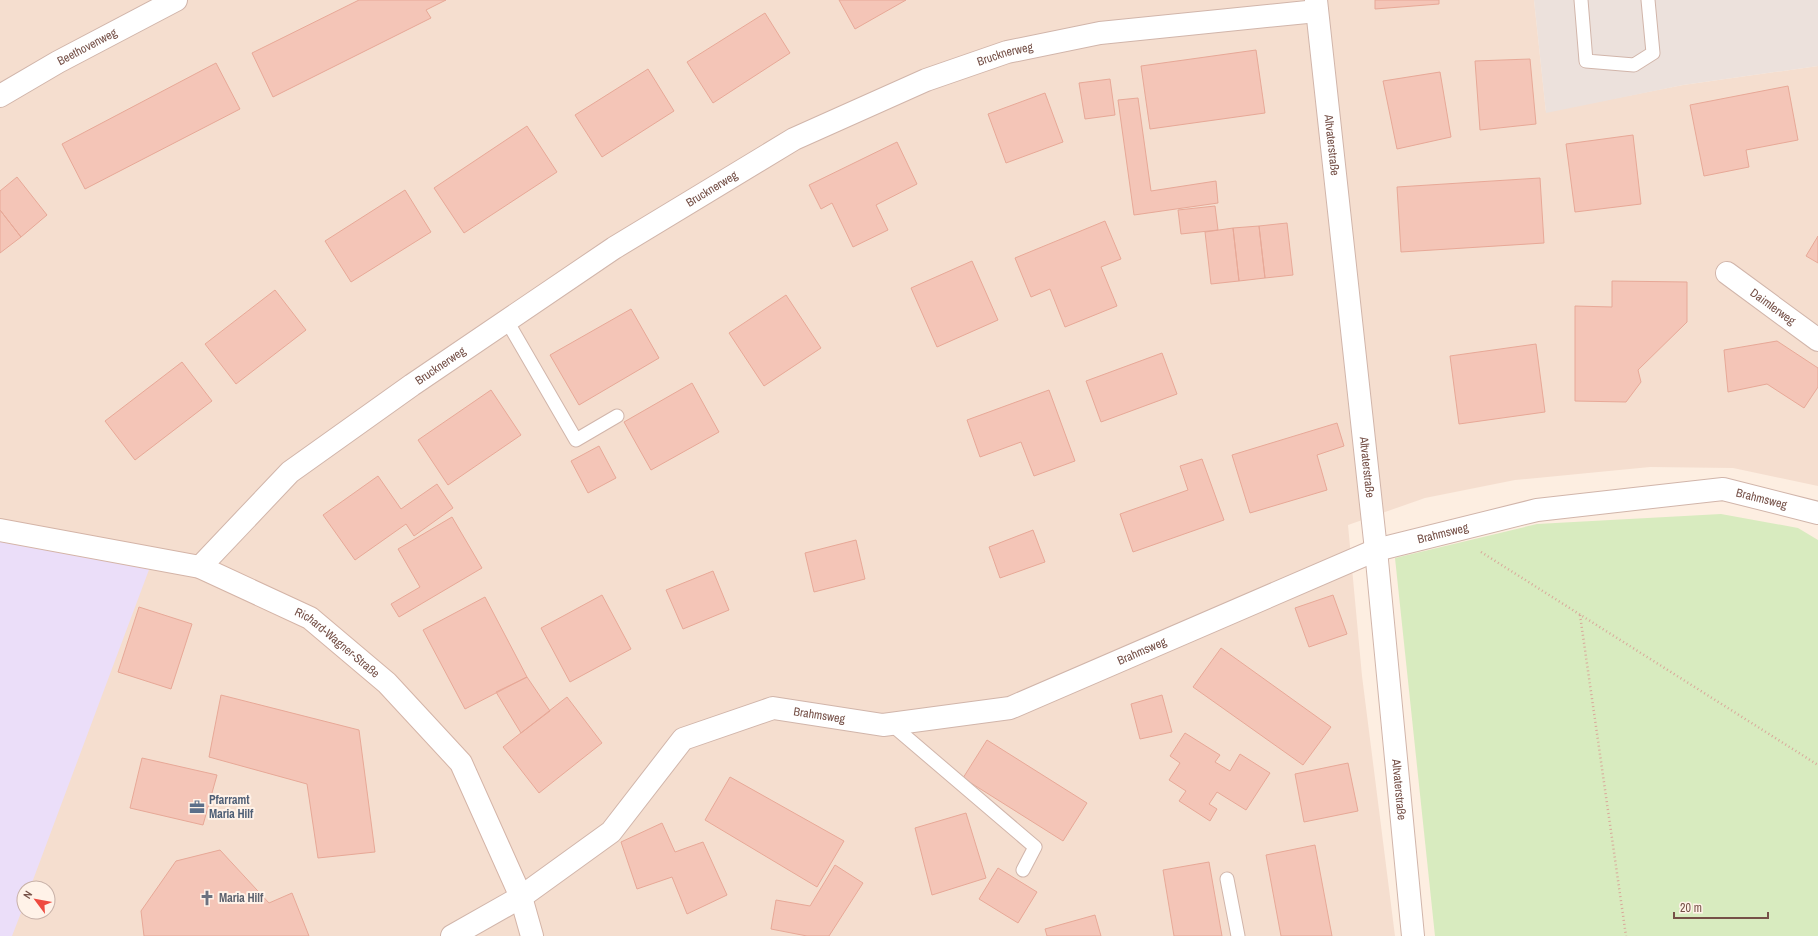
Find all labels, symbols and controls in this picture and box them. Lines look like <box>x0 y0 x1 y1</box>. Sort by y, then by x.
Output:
street label: Beethovenweg <box>54 24 120 69</box>
street label: Brucknerweg <box>975 39 1035 70</box>
street label: Altvaterstraße <box>1320 113 1343 177</box>
street label: Brucknerweg <box>683 167 741 211</box>
street label: Daimlerweg <box>1747 285 1799 329</box>
street label: Brucknerweg <box>412 343 469 389</box>
street label: Altvaterstraße <box>1356 435 1378 499</box>
street label: Brahmsweg <box>1734 485 1789 513</box>
street label: Brahmsweg <box>1416 519 1470 547</box>
street label: Richard-Wagner-Straße <box>292 604 383 681</box>
street label: Brahmsweg <box>1115 633 1169 669</box>
street label: Brahmsweg <box>792 703 847 727</box>
street label: Altvaterstraße <box>1388 757 1410 821</box>
place label: Pfarramt Maria Hilf <box>209 792 254 822</box>
office icon: Pfarramt Maria Hilf <box>188 798 206 816</box>
north arrow <box>16 880 56 920</box>
text: N <box>20 888 35 901</box>
church icon: Maria Hilf <box>198 889 216 907</box>
place label: Maria Hilf <box>219 890 264 906</box>
scale bar <box>1674 894 1768 920</box>
text: 20 m <box>1680 900 1702 916</box>

